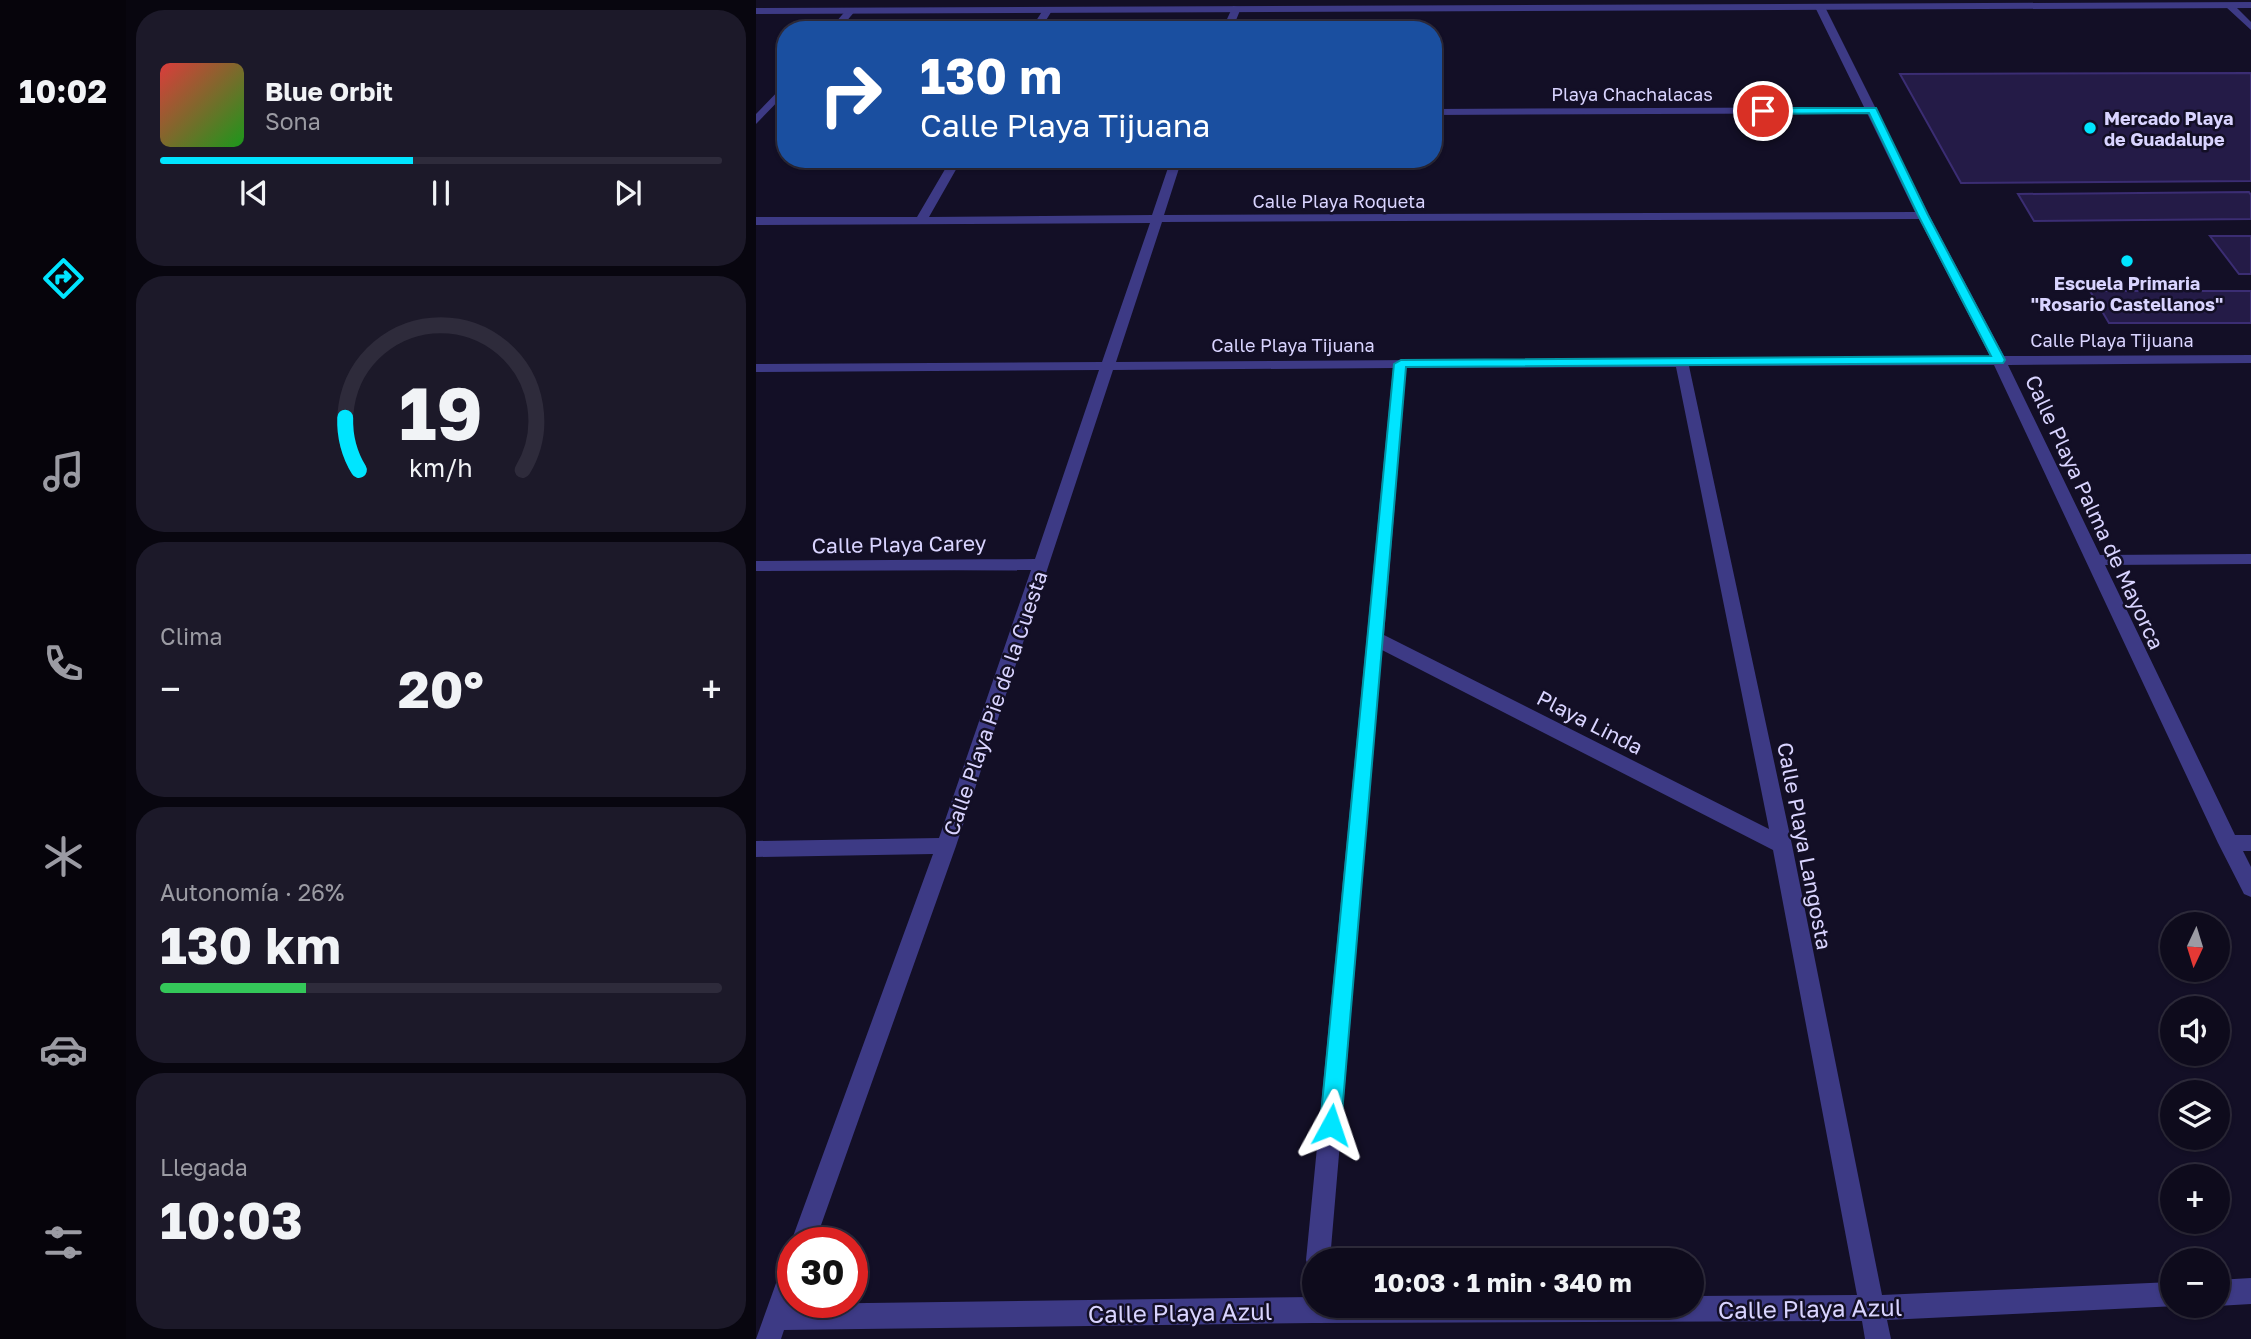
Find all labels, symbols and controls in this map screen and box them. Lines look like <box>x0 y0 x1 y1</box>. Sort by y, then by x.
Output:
text: 130 m <box>920 46 1062 105</box>
icon: right <box>805 49 896 140</box>
text: 10:02 <box>19 72 107 110</box>
text: Blue Orbit <box>265 76 393 107</box>
pin <box>1733 81 1793 141</box>
street label: Playa Chachalacas <box>1551 83 1713 105</box>
icon: arrive <box>1744 92 1782 130</box>
text: Calle Playa Tijuana <box>920 106 1210 144</box>
text: Sona <box>265 107 321 135</box>
place label: Mercado Playa de Guadalupe <box>2104 107 2233 150</box>
marker: Mercado Playa de Guadalupe <box>2082 120 2098 136</box>
icon: previous <box>235 174 273 212</box>
icon: pause <box>422 174 460 212</box>
icon: next <box>609 174 647 212</box>
street label: Calle Playa Roqueta <box>1253 190 1425 212</box>
marker: Escuela Primaria "Rosario Castellanos" <box>2119 253 2135 269</box>
icon: directions <box>39 254 88 303</box>
place label: Escuela Primaria "Rosario Castellanos" <box>2031 272 2223 315</box>
street label: Calle Playa Tijuana <box>2030 329 2194 351</box>
street label: Calle Playa Tijuana <box>1211 334 1375 356</box>
text: 19 <box>399 369 483 456</box>
street label: Calle Playa Palma de Mayorca <box>2020 371 2170 653</box>
icon: music <box>39 447 88 496</box>
text: km/h <box>409 451 473 482</box>
street label: Calle Playa Carey <box>811 529 987 559</box>
street label: Calle Playa Pie de la Cuesta <box>937 567 1053 839</box>
text: Clima <box>160 622 223 650</box>
icon: phone <box>39 639 88 688</box>
text: 20° <box>398 657 484 719</box>
text: − <box>160 666 181 711</box>
text: + <box>701 666 722 711</box>
street label: Playa Linda <box>1533 684 1647 760</box>
street label: Calle Playa Langosta <box>1772 740 1838 952</box>
icon: climate <box>39 832 88 881</box>
text: Autonomía · 26% <box>160 878 344 906</box>
north arrow <box>2160 912 2230 982</box>
map controls <box>2160 912 2230 1318</box>
text: 130 km <box>160 913 341 975</box>
button: sound <box>2160 996 2230 1066</box>
icon: car <box>39 1025 88 1074</box>
button: layers <box>2160 1080 2230 1150</box>
position arrow <box>1294 1088 1368 1162</box>
text: Llegada <box>160 1153 248 1181</box>
button: + <box>2160 1164 2230 1234</box>
text: 10:03 <box>160 1188 303 1250</box>
icon: filters <box>39 1218 88 1267</box>
speed limit sign: 30 <box>777 1227 868 1318</box>
button: − <box>2160 1248 2230 1318</box>
text: 10:03 · 1 min · 340 m <box>1374 1267 1632 1298</box>
street label: Calle Playa Azul <box>1718 1292 1902 1324</box>
street label: Calle Playa Azul <box>1088 1296 1272 1328</box>

